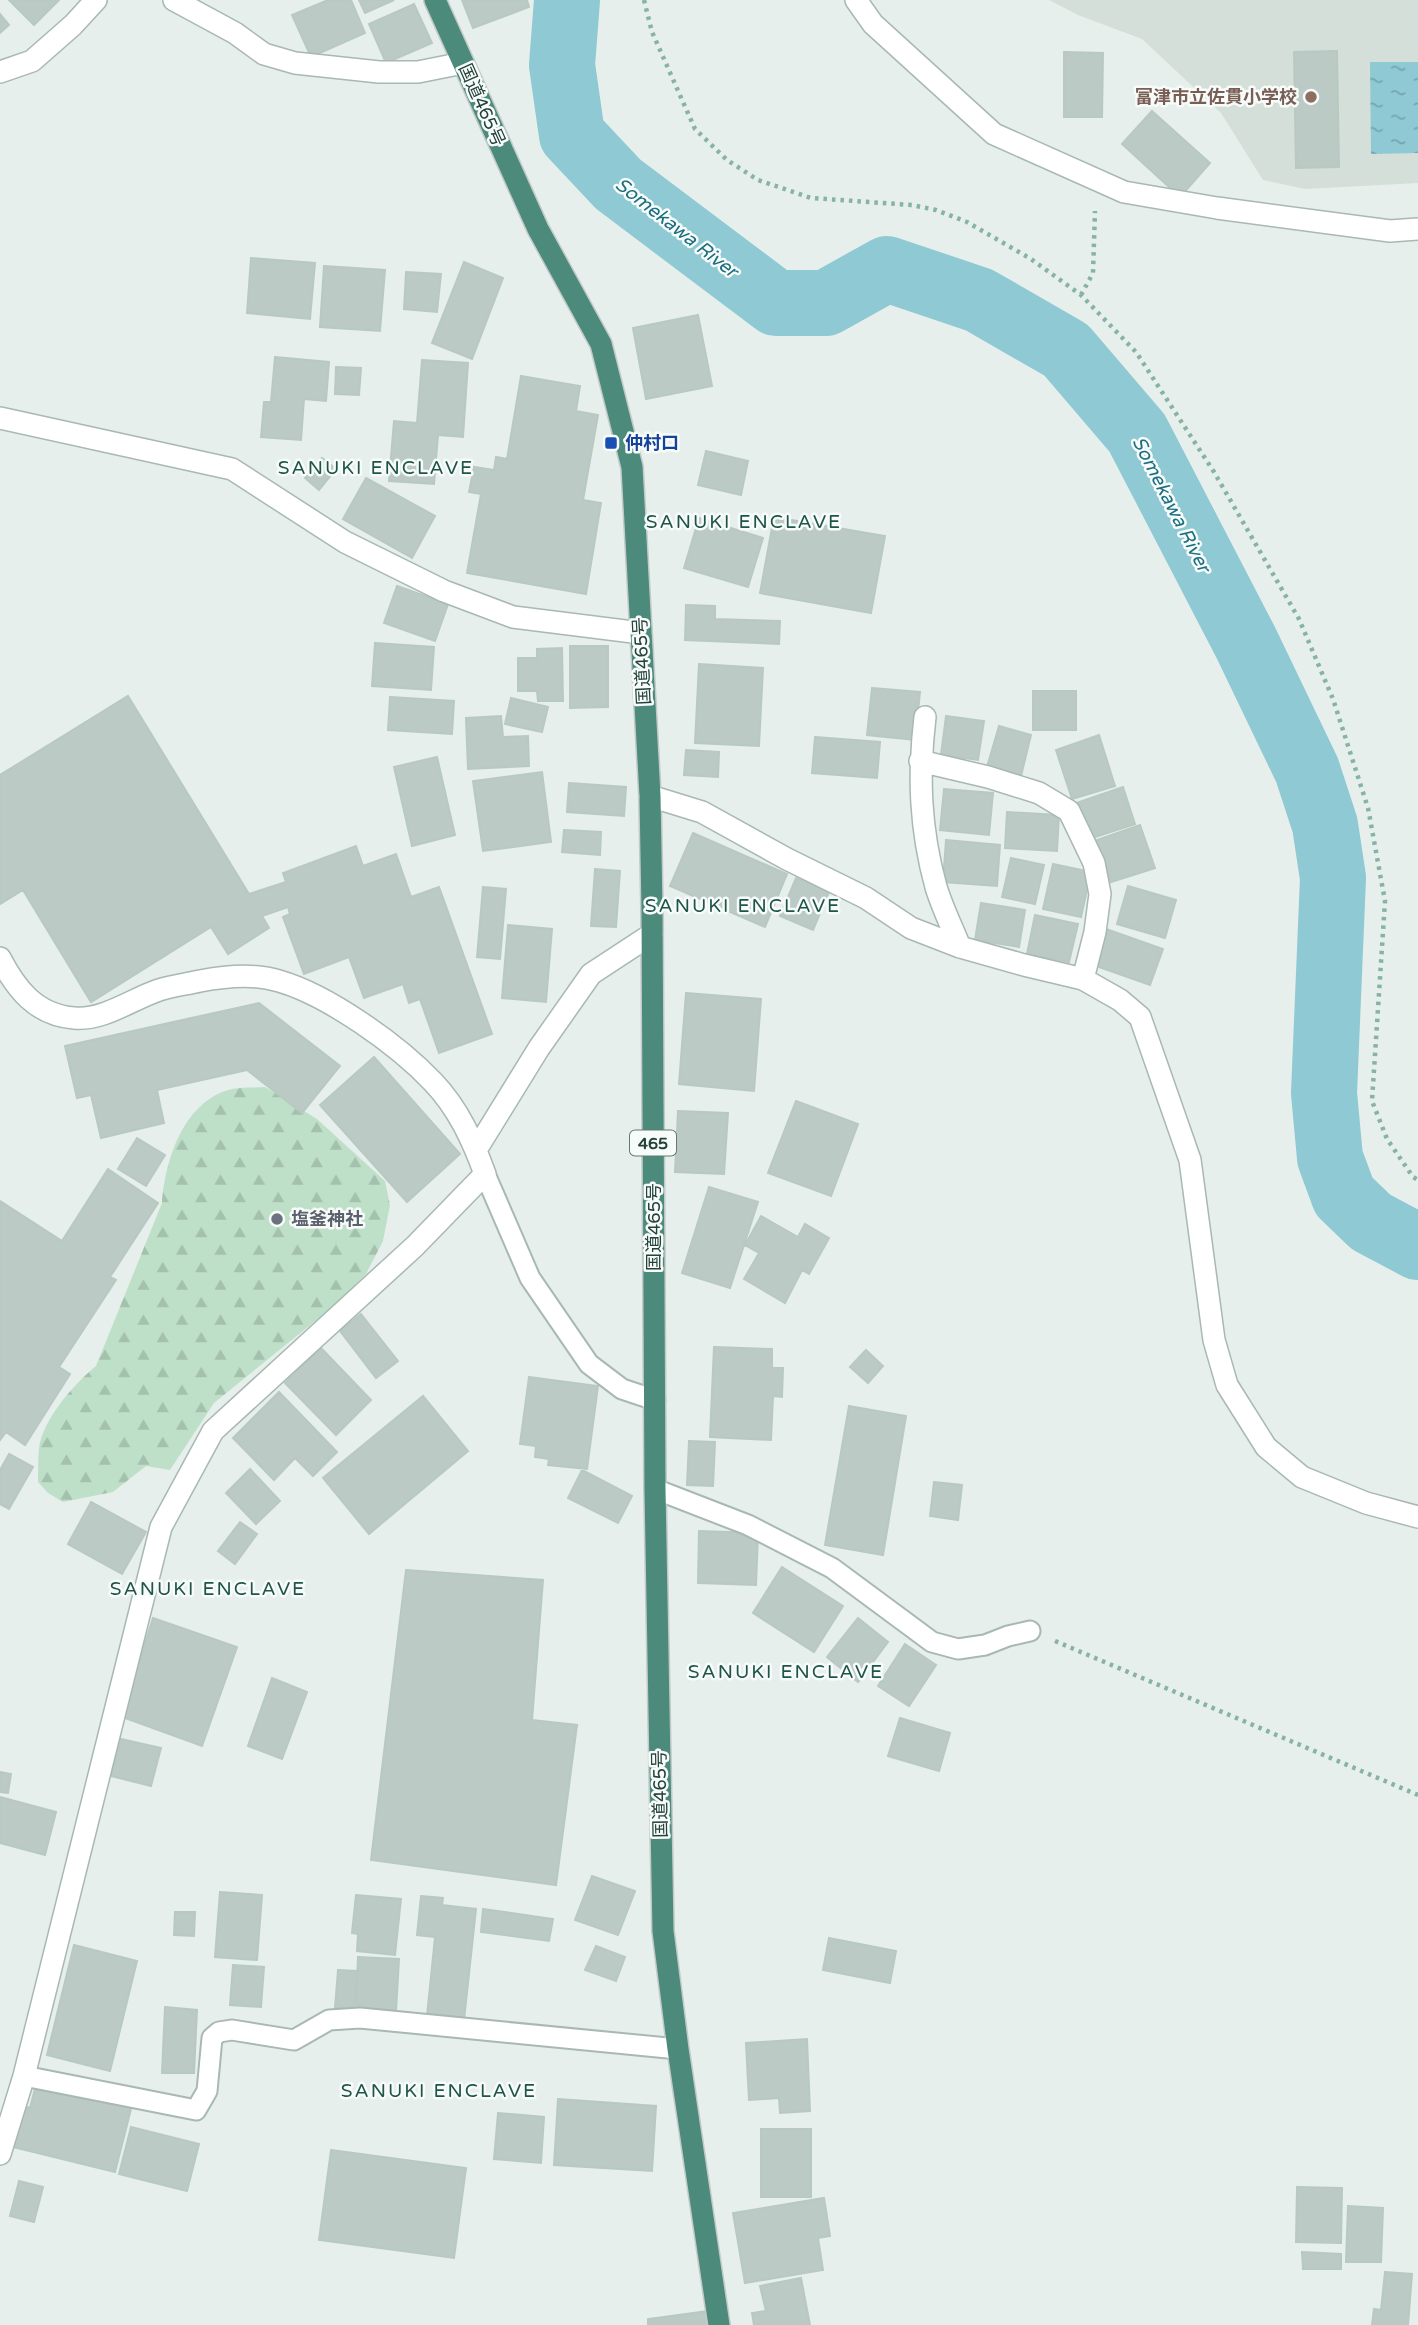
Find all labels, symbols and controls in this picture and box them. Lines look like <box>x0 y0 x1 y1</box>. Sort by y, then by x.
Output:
street label: 国道465号 <box>454 60 510 150</box>
place label: 富津市立佐貫小学校 <box>1135 86 1297 108</box>
marker: 富津市立佐貫小学校 <box>1303 89 1319 105</box>
water label: Somekawa River <box>611 173 744 284</box>
place label: 仲村口 <box>625 432 679 454</box>
water label: Somekawa River <box>1128 433 1216 578</box>
marker: 仲村口 <box>603 435 619 451</box>
district label: SANUKI ENCLAVE <box>278 457 474 479</box>
district label: SANUKI ENCLAVE <box>646 511 842 533</box>
street label: 国道465号 <box>629 617 655 705</box>
district label: SANUKI ENCLAVE <box>645 895 841 917</box>
road number: 465 <box>630 1130 676 1156</box>
street label: 国道465号 <box>643 1183 665 1271</box>
place label: 塩釜神社 <box>291 1208 363 1230</box>
marker: 塩釜神社 <box>269 1211 285 1227</box>
district label: SANUKI ENCLAVE <box>110 1578 306 1600</box>
district label: SANUKI ENCLAVE <box>688 1661 884 1683</box>
street label: 国道465号 <box>648 1750 672 1838</box>
district label: SANUKI ENCLAVE <box>341 2080 537 2102</box>

